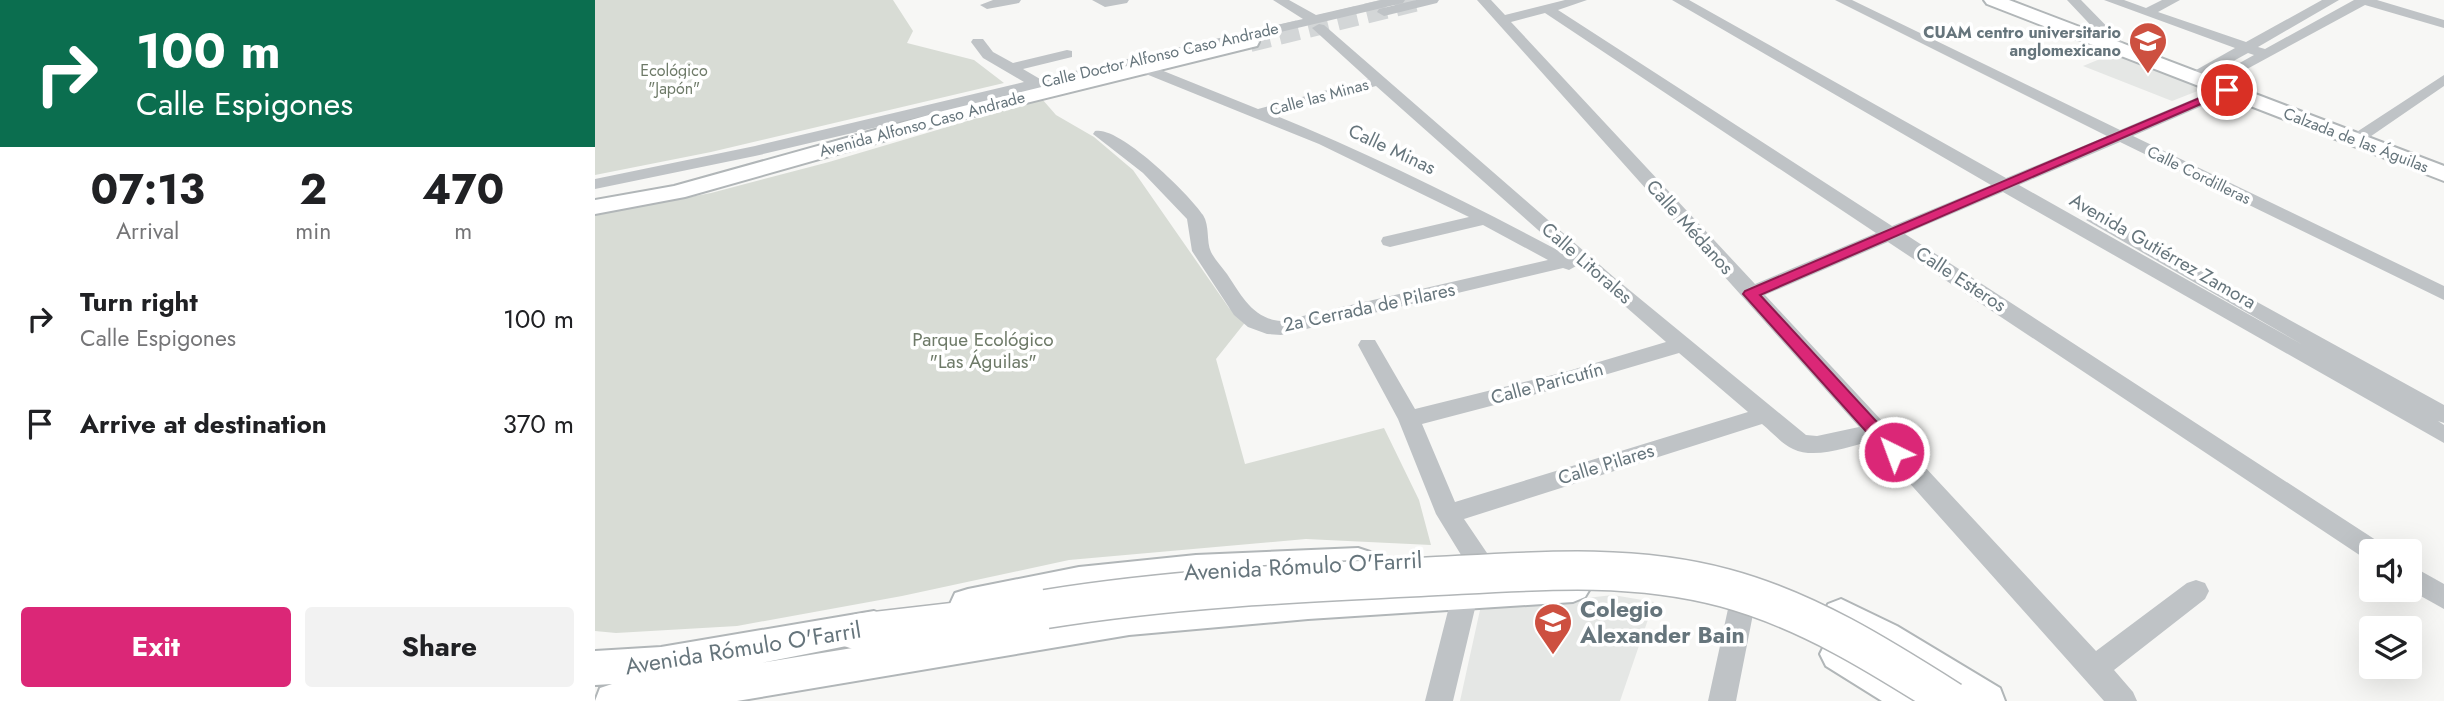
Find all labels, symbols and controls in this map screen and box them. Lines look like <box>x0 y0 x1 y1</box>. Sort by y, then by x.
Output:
text: 100 m <box>136 16 281 86</box>
street label: Calle Doctor Alfonso Caso Andrade <box>1039 17 1281 93</box>
school or university icon: CUAM centro universitario anglomexicano <box>2127 20 2169 75</box>
place label: CUAM centro universitario anglomexicano <box>1923 21 2121 62</box>
icon: right <box>21 28 112 119</box>
park label: Ecológico "Japón" <box>640 59 708 100</box>
pin <box>2197 60 2257 120</box>
icon: arrive <box>2208 71 2246 109</box>
street label: Calle las Minas <box>1267 73 1371 121</box>
text: Calle Espigones <box>136 81 353 127</box>
street label: Avenida Alfonso Caso Andrade <box>817 85 1027 163</box>
street label: Calzada de las Águilas <box>2280 102 2432 178</box>
street label: Calle Minas <box>1344 117 1440 181</box>
street label: Calle Cordilleras <box>2143 140 2255 210</box>
text: 07:13 <box>91 159 205 220</box>
text: 2 <box>300 159 327 220</box>
text: 470 <box>422 159 504 220</box>
street label: Calle Médanos <box>1640 174 1740 281</box>
street label: Avenida Gutiérrez Zamora <box>2065 187 2261 315</box>
text: Arrival <box>116 214 179 248</box>
text: min <box>295 214 331 248</box>
text: m <box>454 214 472 248</box>
street label: Calle Litorales <box>1536 216 1638 310</box>
street label: Calle Esteros <box>1910 240 2012 319</box>
street label: 2a Cerrada de Pilares <box>1281 276 1458 338</box>
text: Turn right <box>80 283 198 321</box>
icon: right <box>21 300 59 338</box>
text: 100 m <box>503 300 574 338</box>
text: Calle Espigones <box>80 321 236 355</box>
park label: Parque Ecológico "Las Águilas" <box>912 326 1054 375</box>
street label: Calle Paricutín <box>1488 355 1606 411</box>
icon: arrive <box>21 405 59 443</box>
text: Arrive at destination <box>80 405 327 443</box>
text: 370 m <box>503 405 574 443</box>
position arrow <box>1857 415 1931 489</box>
street label: Calle Pilares <box>1555 437 1658 491</box>
map controls <box>2359 539 2422 679</box>
button: sound <box>2359 539 2422 602</box>
street label: Avenida Rómulo O'Farril <box>1183 543 1423 589</box>
place label: Colegio Alexander Bain <box>1579 592 1745 652</box>
school or university icon: Colegio Alexander Bain <box>1532 601 1574 656</box>
button: Exit <box>21 607 291 687</box>
button: Share <box>305 607 574 687</box>
street label: Avenida Rómulo O'Farril <box>622 613 864 683</box>
button: layers <box>2359 616 2422 679</box>

